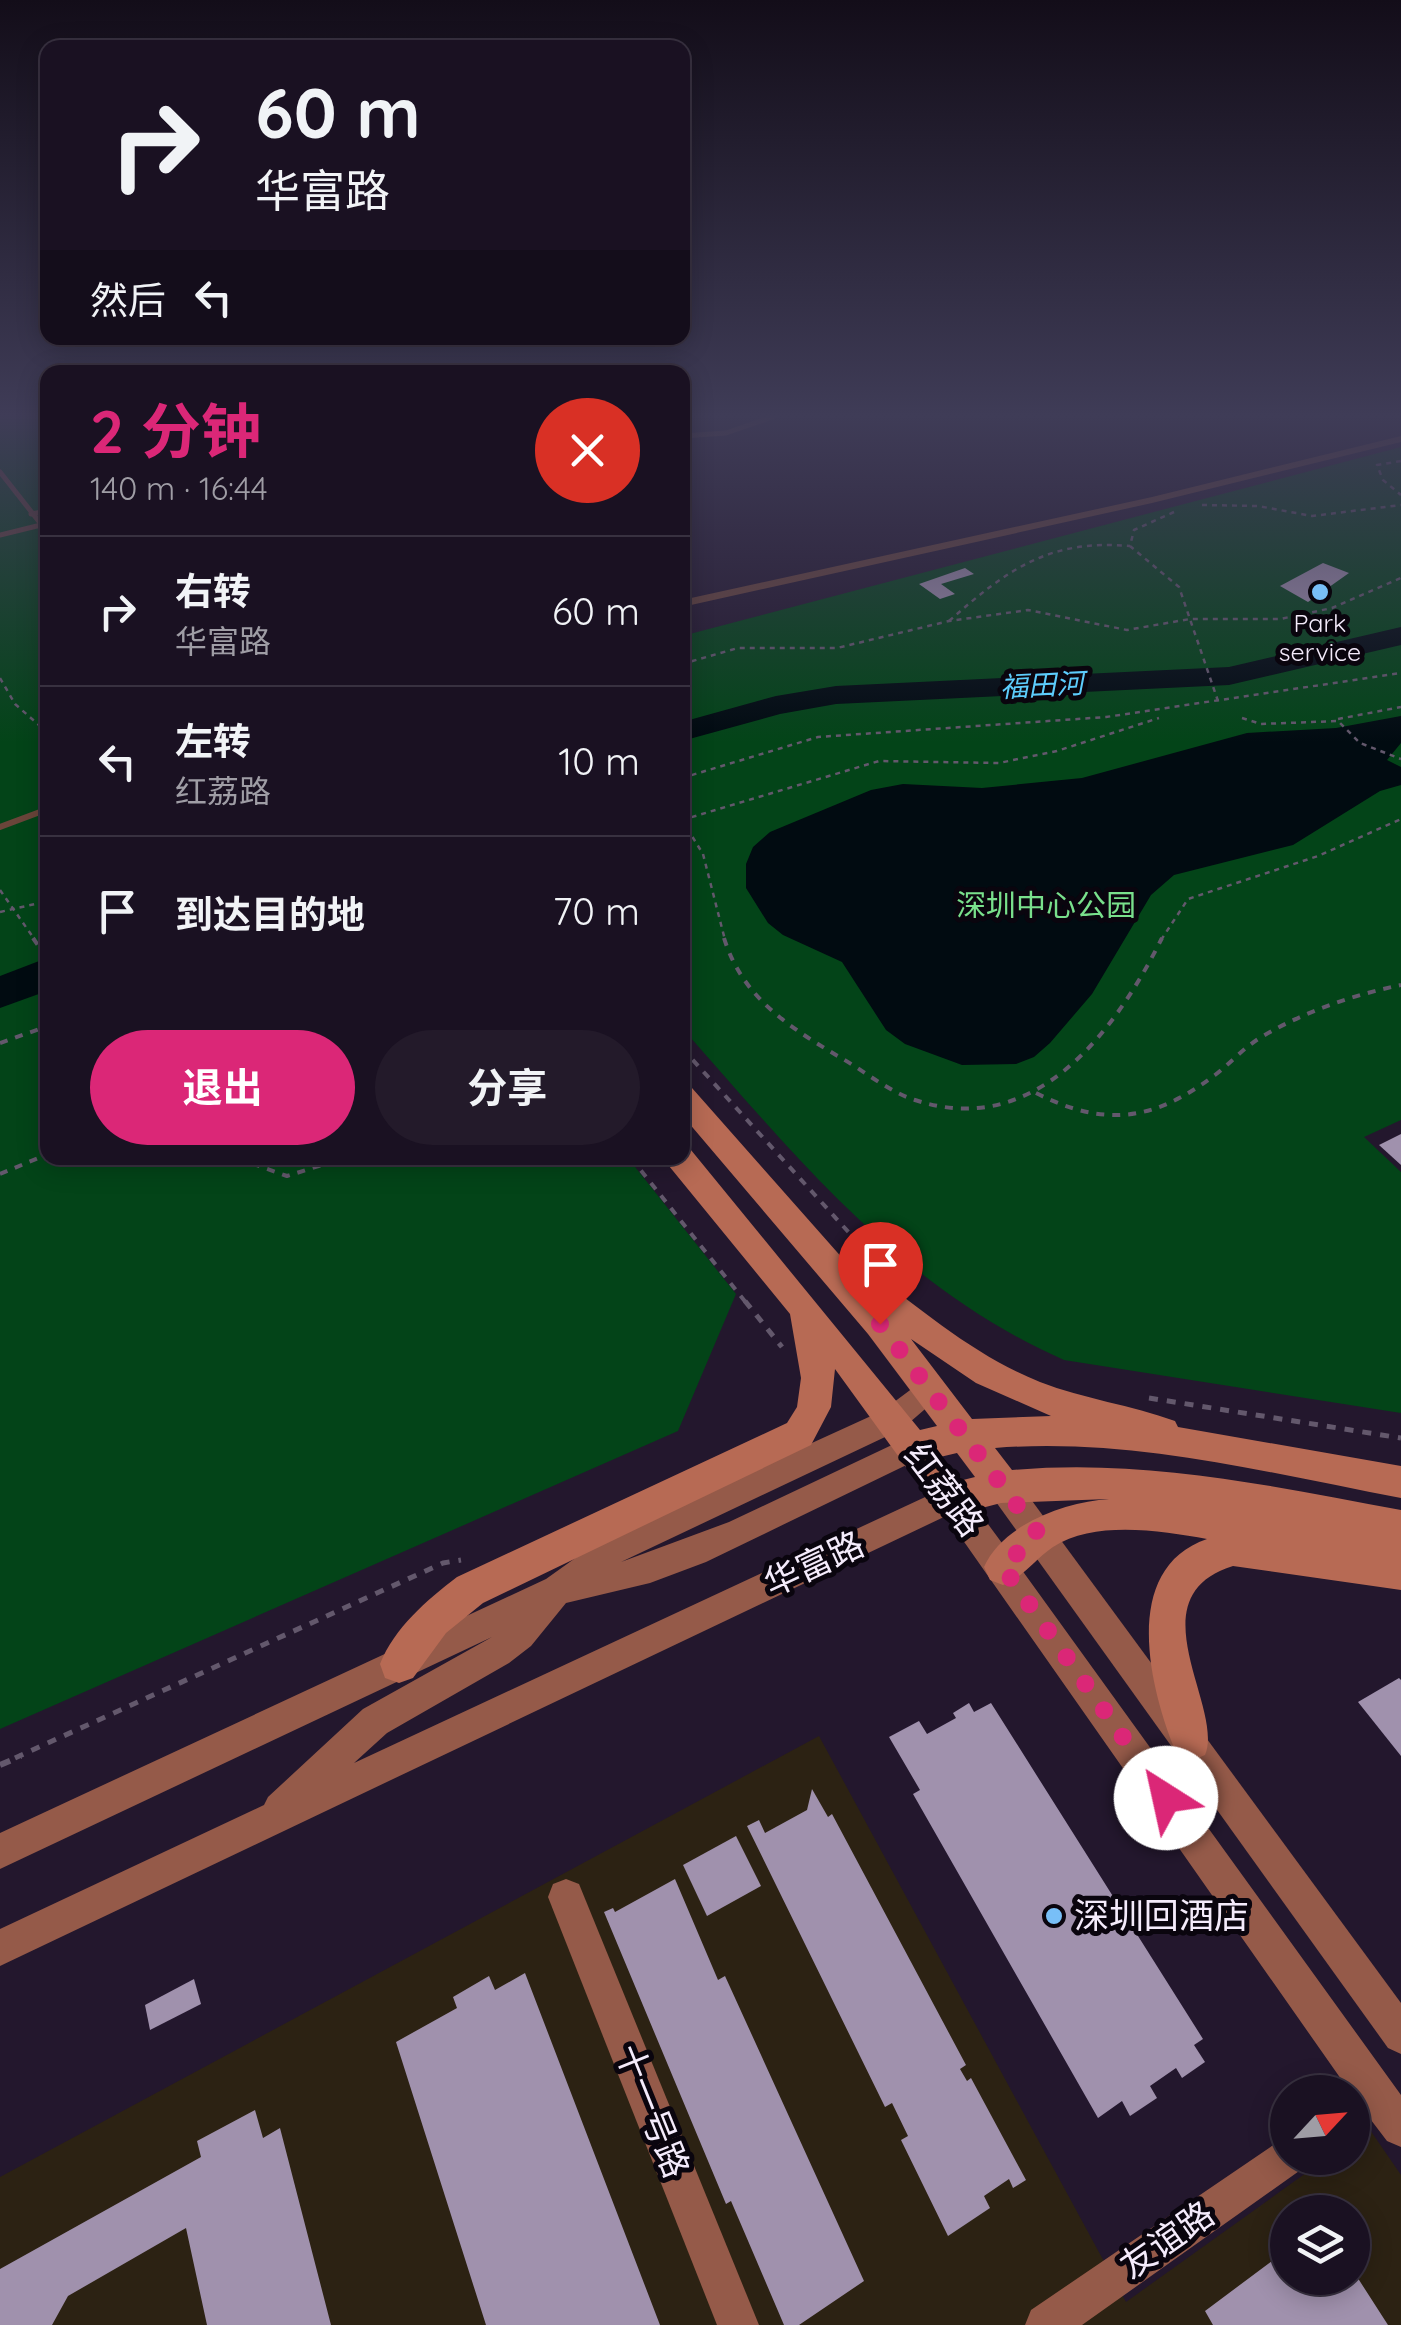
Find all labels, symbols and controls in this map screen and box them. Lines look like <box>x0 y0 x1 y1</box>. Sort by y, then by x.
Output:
text: 60 m <box>255 68 421 156</box>
icon: right <box>90 80 220 210</box>
text: 华富路 <box>255 162 390 218</box>
icon: left <box>186 270 241 325</box>
text: 然后 <box>90 276 166 324</box>
text: 2 分钟 <box>90 393 261 468</box>
button: close <box>535 398 640 503</box>
text: 140 m · 16:44 <box>90 468 268 508</box>
text: 右转 <box>175 567 251 615</box>
marker: Park service <box>1309 581 1331 603</box>
icon: right <box>90 584 145 639</box>
text: 60 m <box>552 587 640 635</box>
place label: Park service <box>1279 607 1361 667</box>
text: 华富路 <box>175 621 271 661</box>
water label: 福田河 <box>999 665 1090 704</box>
text: 左转 <box>175 717 251 765</box>
icon: left <box>90 734 145 789</box>
text: 10 m <box>558 737 640 785</box>
text: 红荔路 <box>175 771 271 811</box>
icon: arrive <box>90 884 145 939</box>
park label: 深圳中心公园 <box>956 886 1136 924</box>
text: 70 m <box>553 887 640 935</box>
text: 到达目的地 <box>175 890 365 938</box>
button: 退出 <box>90 1030 355 1145</box>
button: 分享 <box>375 1030 640 1145</box>
pin <box>838 1222 923 1325</box>
icon: arrive <box>853 1237 908 1292</box>
street label: 红荔路 <box>896 1434 994 1545</box>
street label: 华富路 <box>757 1521 870 1605</box>
position arrow <box>1114 1746 1218 1850</box>
place label: 深圳回酒店 <box>1074 1893 1249 1937</box>
marker: 深圳回酒店 <box>1043 1905 1065 1927</box>
street label: 十一号路 <box>606 2037 700 2184</box>
north arrow <box>1270 2075 1370 2175</box>
map controls <box>1270 2075 1370 2295</box>
street label: 友谊路 <box>1111 2191 1222 2287</box>
button: layers <box>1270 2195 1370 2295</box>

